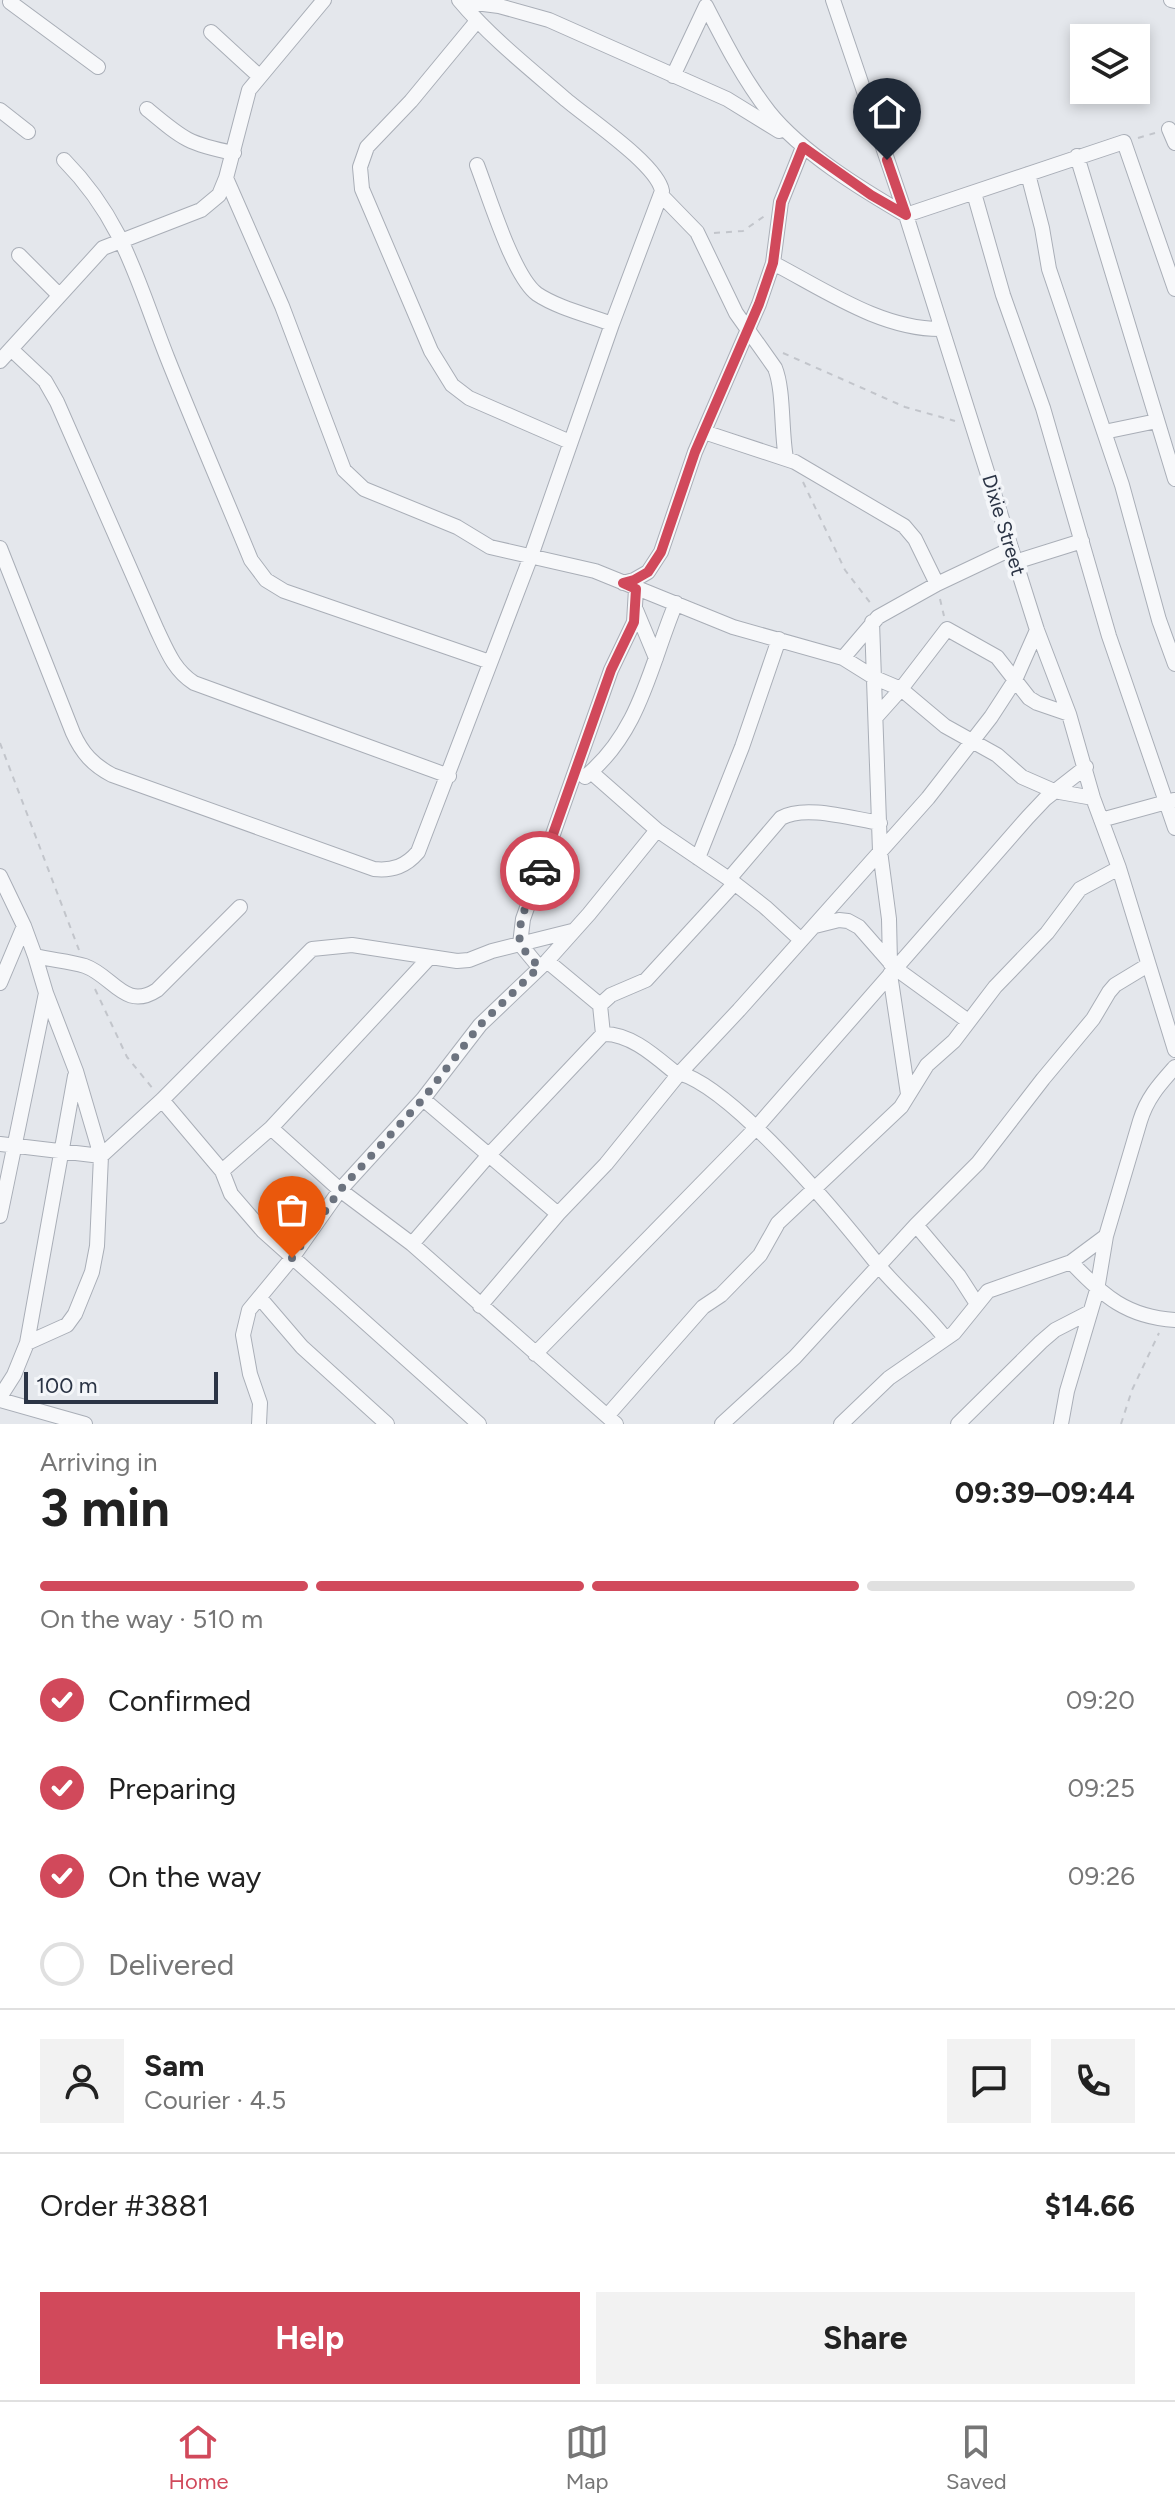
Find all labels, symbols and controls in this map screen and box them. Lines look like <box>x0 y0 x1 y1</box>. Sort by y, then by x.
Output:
map controls <box>1070 24 1150 104</box>
button: layers <box>1070 24 1150 104</box>
pin <box>853 78 921 160</box>
icon: home <box>865 90 909 134</box>
street label: Dixie Street <box>977 472 1031 578</box>
courier <box>500 831 580 911</box>
icon: car <box>518 849 562 893</box>
pin <box>258 1176 326 1258</box>
icon: bag <box>270 1188 314 1232</box>
scale bar <box>24 1368 218 1404</box>
text: 100 m <box>36 1372 97 1399</box>
text: Arriving in <box>40 1446 158 1478</box>
text: 09:39–09:44 <box>955 1474 1135 1511</box>
text: 3 min <box>40 1477 170 1539</box>
text: On the way · 510 m <box>40 1603 263 1635</box>
icon: check <box>40 1678 84 1722</box>
text: Confirmed <box>108 1682 251 1719</box>
text: 09:20 <box>1066 1684 1135 1716</box>
icon: check <box>40 1766 84 1810</box>
text: Preparing <box>108 1770 236 1807</box>
text: 09:25 <box>1068 1772 1135 1804</box>
icon: check <box>40 1854 84 1898</box>
text: On the way <box>108 1858 261 1895</box>
text: 09:26 <box>1068 1860 1135 1892</box>
text: Delivered <box>108 1946 234 1983</box>
button: person <box>40 2039 124 2123</box>
button: chat <box>947 2039 1031 2123</box>
button: phone <box>1051 2039 1135 2123</box>
text: Sam <box>144 2047 204 2084</box>
text: Courier · 4.5 <box>144 2084 286 2116</box>
text: Order #3881 <box>40 2187 209 2224</box>
text: $14.66 <box>1044 2187 1135 2224</box>
button: Help <box>40 2292 580 2384</box>
button: Share <box>596 2292 1135 2384</box>
tab: Home <box>168 2420 228 2495</box>
tab: Map <box>565 2420 609 2495</box>
tab: Saved <box>946 2420 1007 2495</box>

